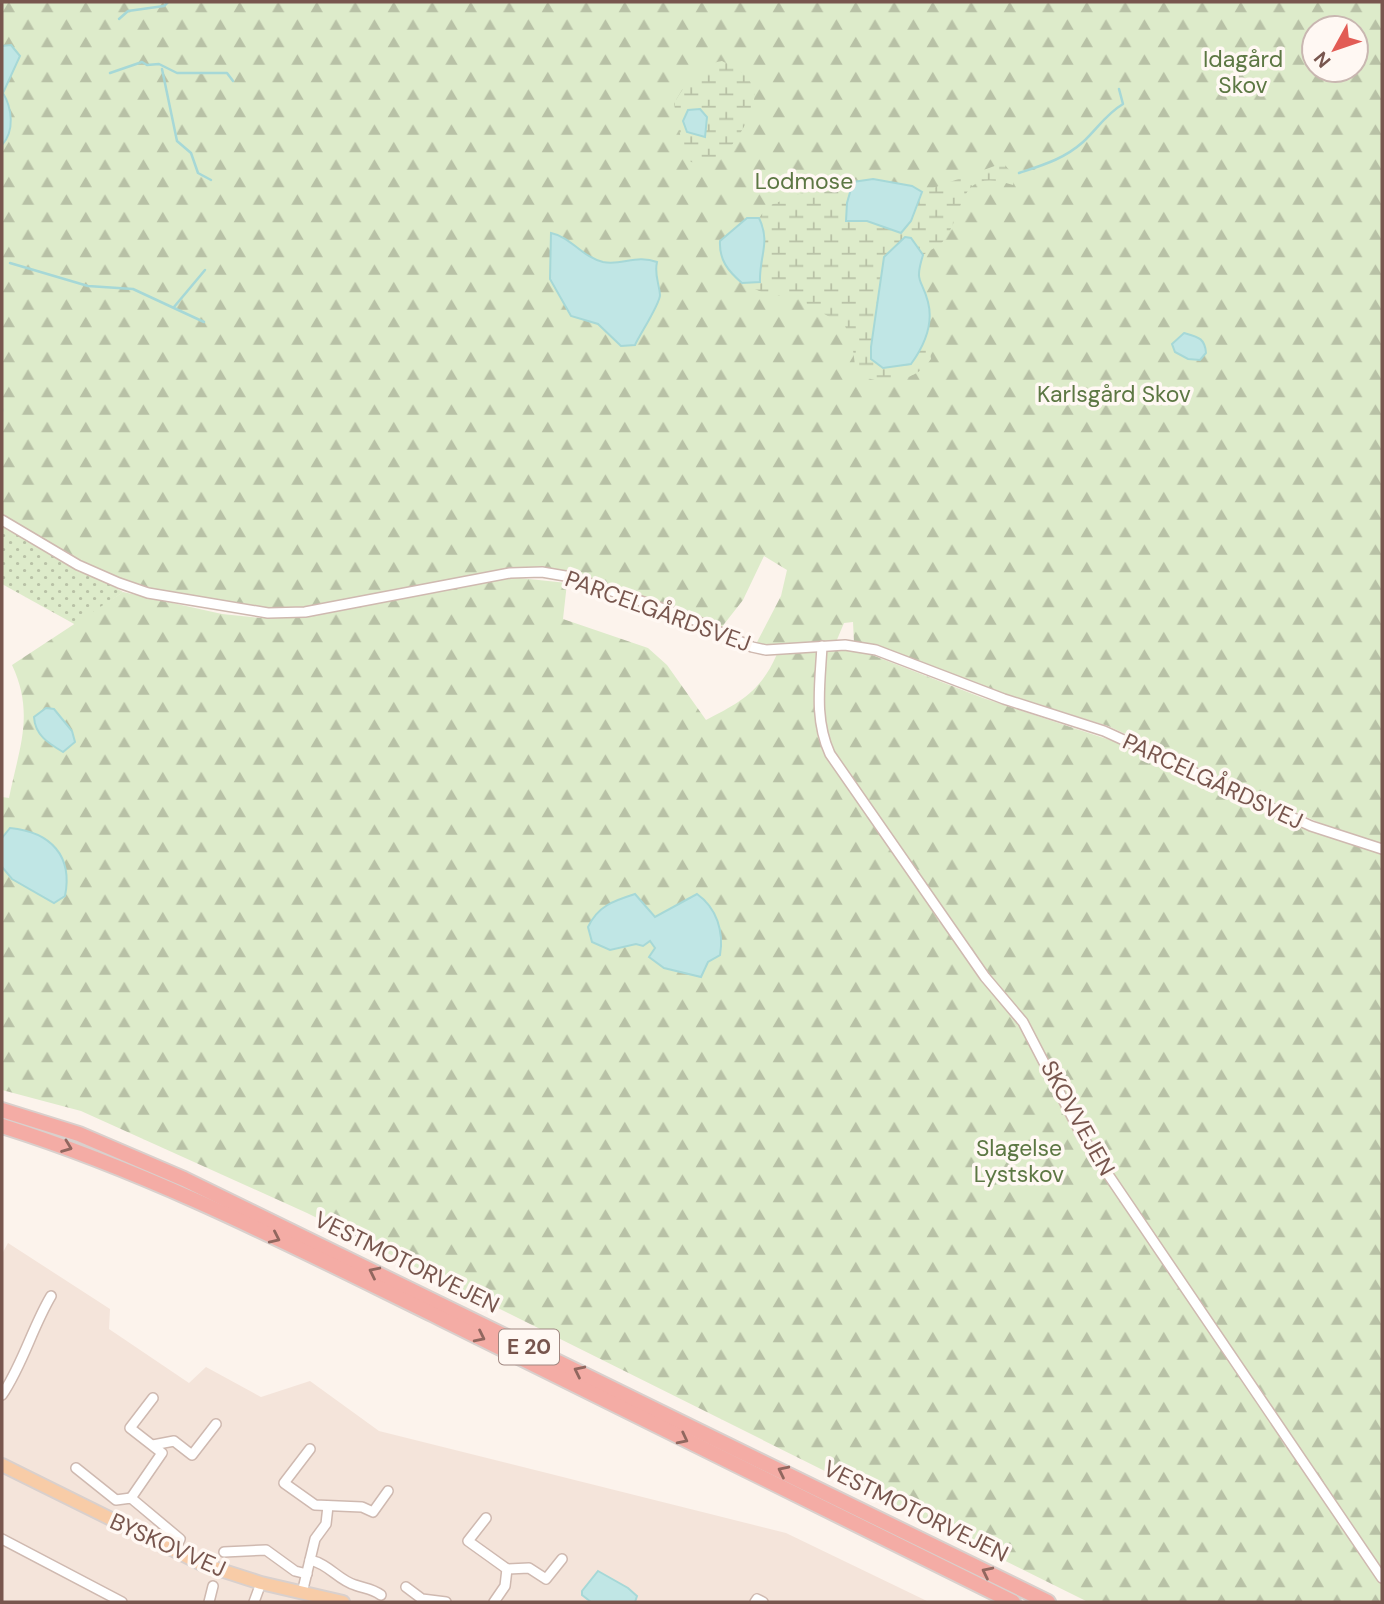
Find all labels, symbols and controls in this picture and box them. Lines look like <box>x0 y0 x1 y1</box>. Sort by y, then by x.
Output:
north arrow <box>1300 14 1370 84</box>
park label: Idagård Skov <box>1203 44 1283 100</box>
text: N <box>1308 46 1336 73</box>
park label: Lodmose <box>755 166 853 196</box>
park label: Karlsgård Skov <box>1037 379 1191 409</box>
street label: PARCELGÅRDSVEJ <box>561 563 755 659</box>
street label: PARCELGÅRDSVEJ <box>1118 726 1308 836</box>
street label: SKOVVEJEN <box>1034 1055 1122 1181</box>
park label: Slagelse Lystskov <box>974 1133 1064 1189</box>
one-way arrow <box>60 1139 72 1153</box>
street label: VESTMOTORVEJEN <box>310 1204 504 1320</box>
one-way arrow <box>268 1229 281 1243</box>
one-way arrow <box>369 1266 381 1280</box>
one-way arrow <box>473 1329 485 1343</box>
road number: E 20 <box>499 1330 559 1364</box>
one-way arrow <box>574 1366 586 1380</box>
one-way arrow <box>676 1430 689 1444</box>
street label: VESTMOTORVEJEN <box>819 1453 1013 1569</box>
one-way arrow <box>778 1466 790 1480</box>
street label: BYSKOVVEJ <box>105 1506 231 1584</box>
one-way arrow <box>982 1566 994 1580</box>

